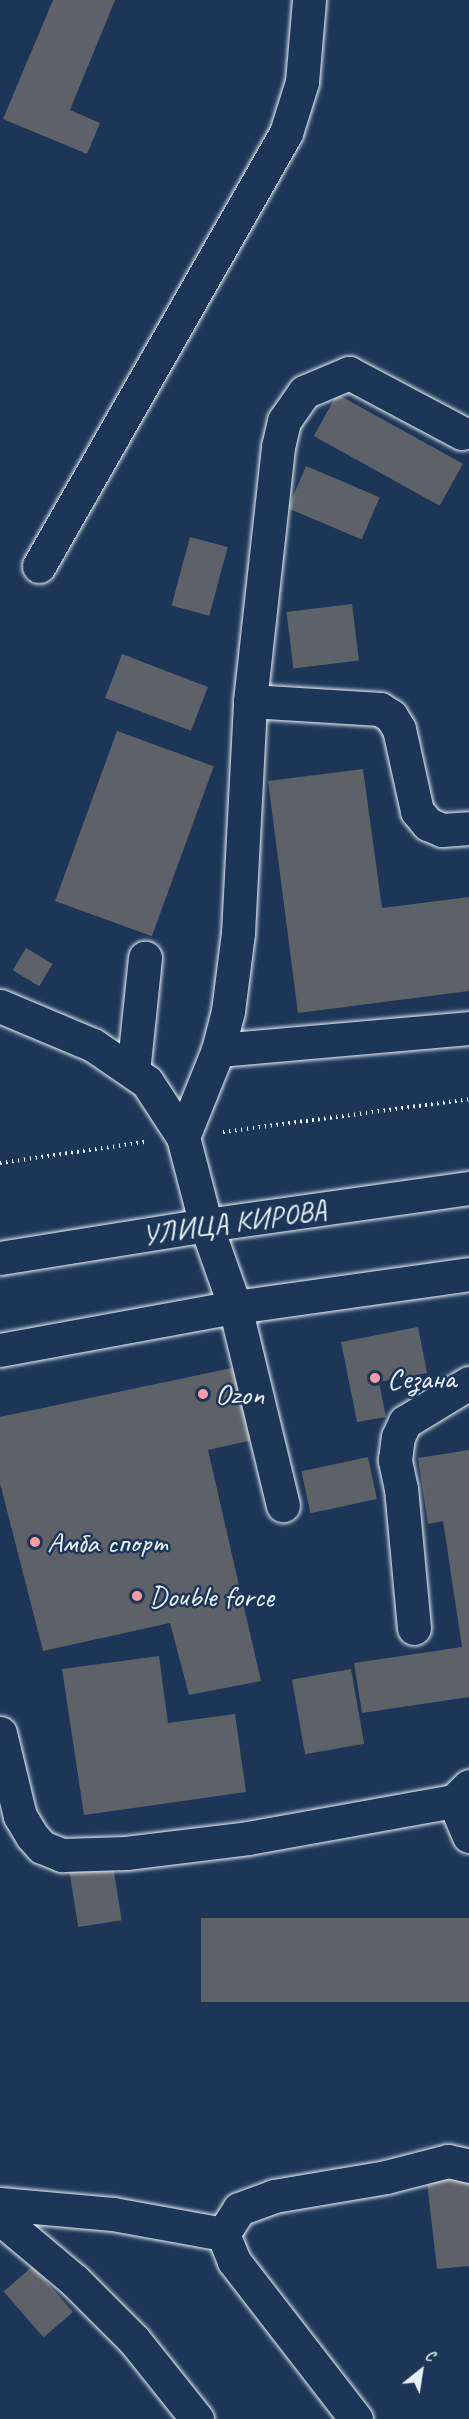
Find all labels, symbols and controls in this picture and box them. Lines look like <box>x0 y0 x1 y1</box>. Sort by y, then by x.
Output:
street label: УЛИЦА КИРОВА <box>139 1191 329 1253</box>
place label: Сезана <box>387 1360 456 1396</box>
marker: Сезана <box>368 1371 382 1385</box>
place label: Ozon <box>215 1376 264 1412</box>
marker: Ozon <box>196 1387 210 1401</box>
place label: Амба спорт <box>47 1524 166 1560</box>
marker: Амба спорт <box>28 1535 42 1549</box>
place label: Double force <box>149 1578 275 1614</box>
marker: Double force <box>130 1589 144 1603</box>
north arrow <box>391 2341 451 2401</box>
text: С <box>422 2345 438 2366</box>

